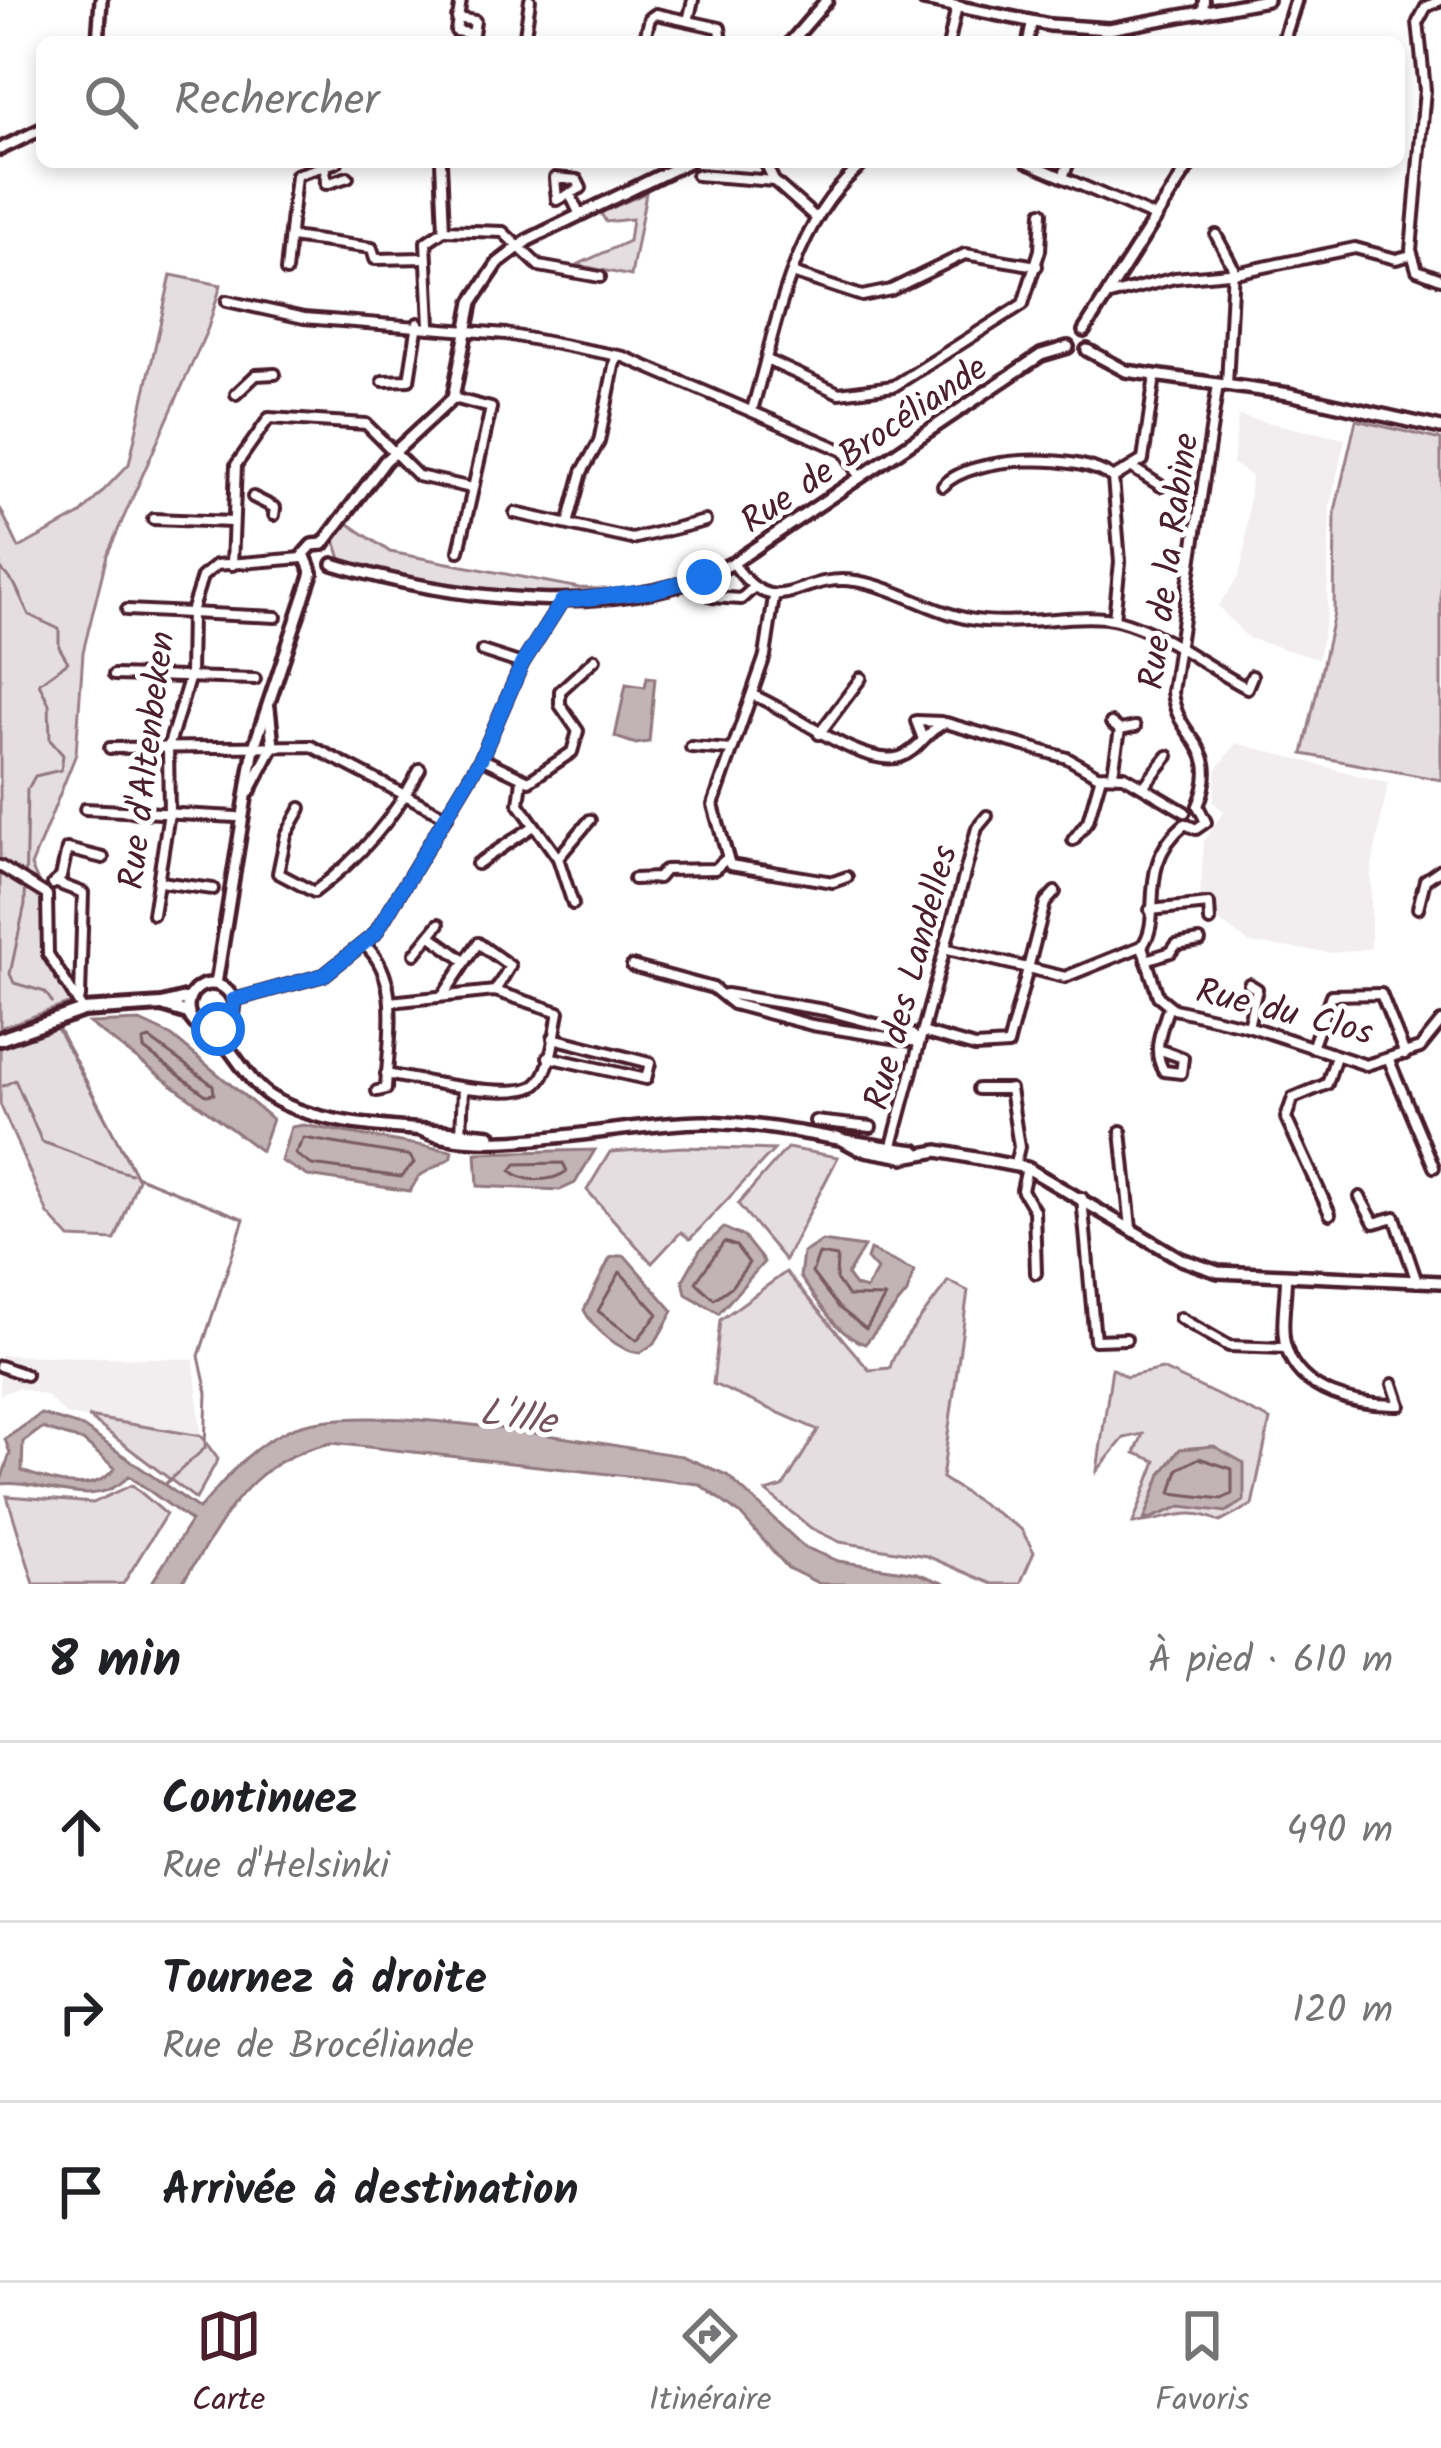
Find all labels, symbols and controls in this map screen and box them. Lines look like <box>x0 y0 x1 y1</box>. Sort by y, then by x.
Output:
search box <box>36 36 1405 168</box>
text: Rechercher <box>174 66 379 138</box>
icon: search <box>78 69 144 135</box>
street label: Rue de Brocéliande <box>730 342 1000 550</box>
street label: Rue de la Rabine <box>1124 430 1217 693</box>
route end <box>677 550 731 604</box>
street label: Rue d'Altenbeken <box>104 628 193 893</box>
street label: Rue des Landelles <box>850 839 975 1117</box>
street label: Rue du Clos <box>1190 964 1379 1063</box>
route start <box>191 1002 245 1056</box>
water label: L'Ille <box>476 1383 563 1455</box>
text: 8 min <box>48 1622 181 1703</box>
text: À pied · 610 m <box>1148 1631 1393 1693</box>
text: Continuez <box>162 1765 358 1837</box>
icon: ahead <box>48 1799 114 1865</box>
text: 490 m <box>1286 1801 1393 1863</box>
text: Rue d'Helsinki <box>162 1837 389 1899</box>
text: Tournez à droite <box>162 1945 487 2017</box>
icon: right <box>48 1979 114 2045</box>
text: 120 m <box>1292 1981 1393 2043</box>
text: Rue de Brocéliande <box>162 2017 474 2079</box>
text: Arrivée à destination <box>162 2156 579 2228</box>
icon: arrive <box>48 2159 114 2225</box>
tab: Carte <box>192 2303 265 2428</box>
tab: Itinéraire <box>649 2303 772 2428</box>
tab: Favoris <box>1155 2303 1249 2428</box>

